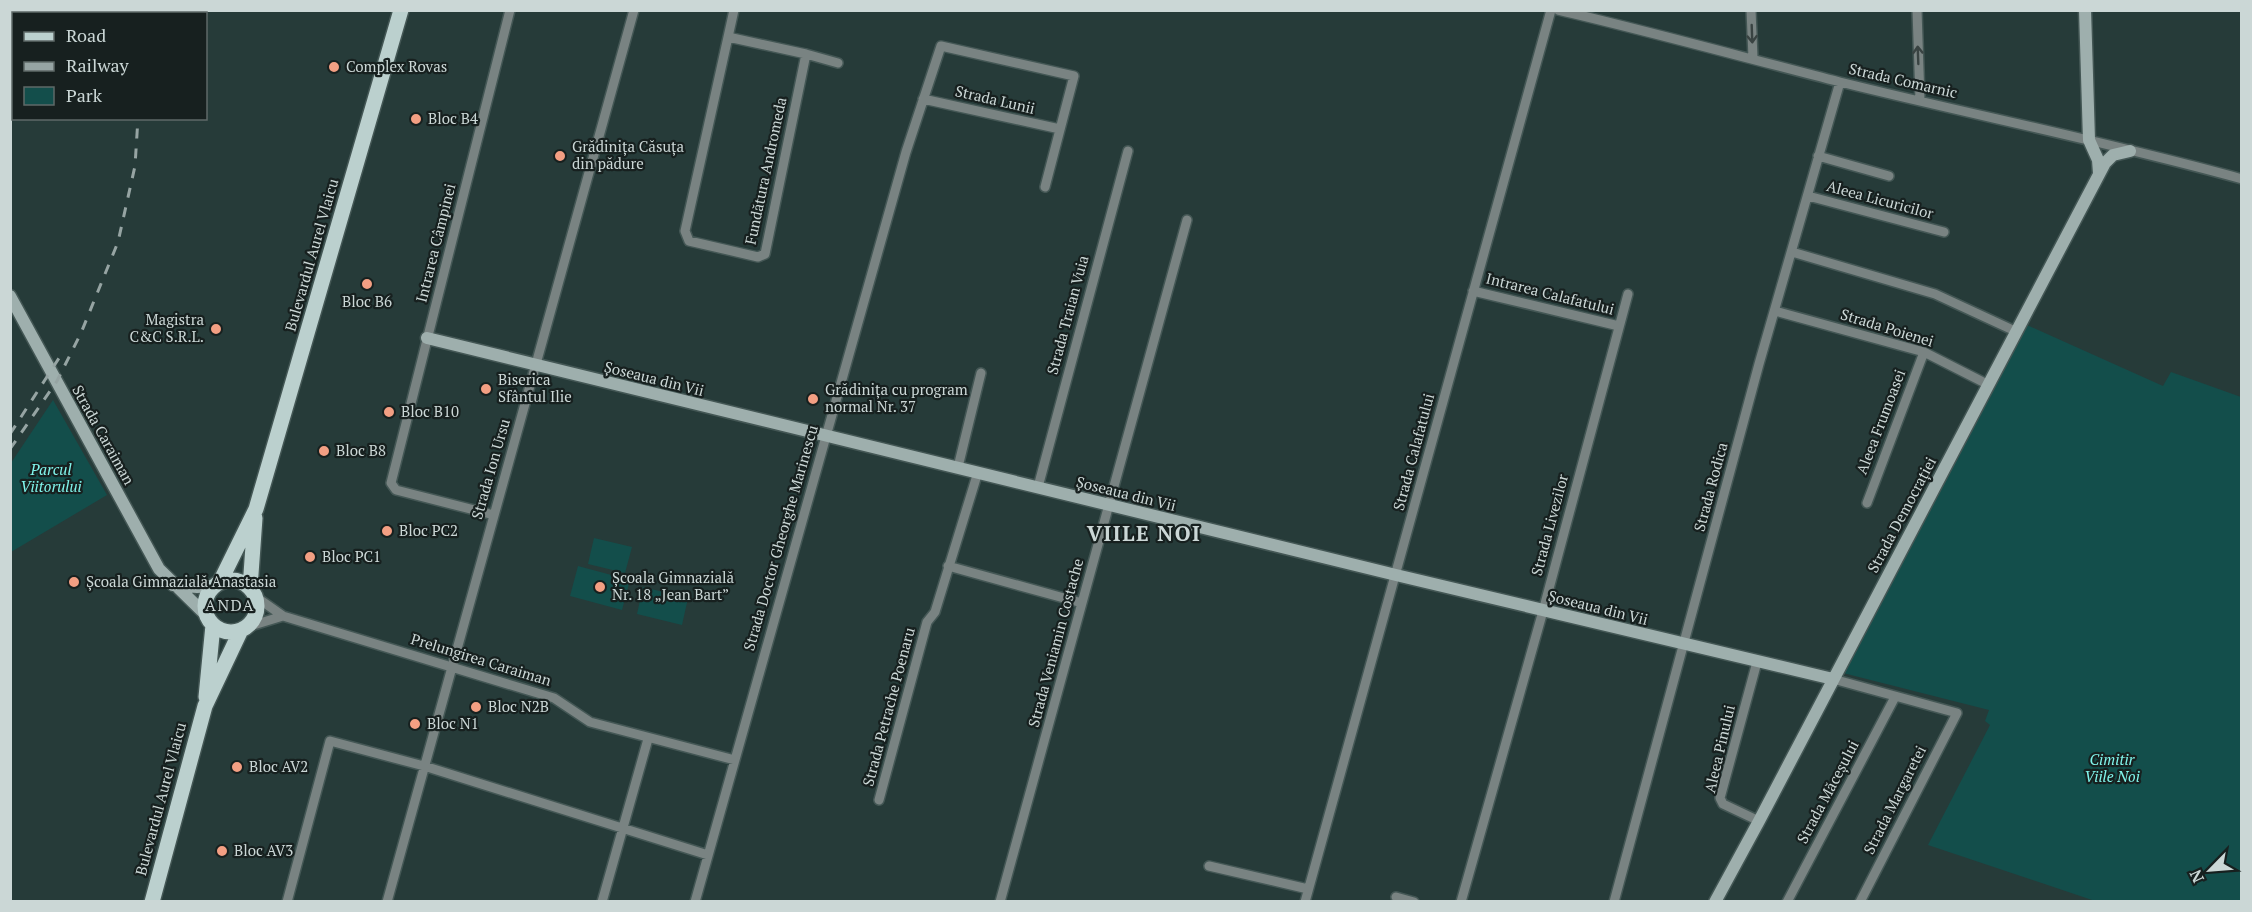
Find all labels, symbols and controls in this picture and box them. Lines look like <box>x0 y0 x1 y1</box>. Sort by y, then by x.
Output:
legend <box>12 12 207 120</box>
text: Road <box>66 23 106 47</box>
one-way arrow <box>1746 24 1757 44</box>
one-way arrow <box>1913 46 1924 66</box>
text: Railway <box>66 53 130 77</box>
place label: Complex Rovas <box>346 56 447 76</box>
street label: Strada Comarnic <box>1847 58 1959 102</box>
marker: Complex Rovas <box>327 60 341 74</box>
street label: Strada Lunii <box>953 80 1037 118</box>
text: Park <box>66 83 103 107</box>
street label: Fundătura Andromeda <box>740 95 791 246</box>
place label: Bloc B4 <box>428 108 478 128</box>
marker: Bloc B4 <box>409 112 423 126</box>
place label: Grădinița Căsuța din pădure <box>572 136 685 173</box>
marker: Grădinița Căsuța din pădure <box>553 149 567 163</box>
street label: Aleea Licuricilor <box>1825 175 1936 223</box>
street label: Bulevardul Aurel Vlaicu <box>280 176 342 333</box>
street label: Intrarea Câmpinei <box>411 181 459 304</box>
street label: Strada Traian Vuia <box>1042 253 1093 377</box>
street label: Intrarea Calafatului <box>1484 267 1616 319</box>
marker: Bloc B6 <box>360 277 374 291</box>
place label: Bloc B6 <box>342 291 392 311</box>
street label: Strada Poienei <box>1838 303 1936 351</box>
place label: Magistra C&C S.R.L. <box>130 309 204 346</box>
marker: Magistra C&C S.R.L. <box>209 322 223 336</box>
street label: Șoseaua din Vii <box>602 356 706 401</box>
street label: Aleea Frumoasei <box>1851 366 1909 477</box>
place label: Biserica Sfântul Ilie <box>498 369 572 406</box>
place label: Grădinița cu program normal Nr. 37 <box>825 379 968 416</box>
street label: Strada Caraiman <box>68 381 140 488</box>
marker: Biserica Sfântul Ilie <box>479 382 493 396</box>
street label: Strada Calafatului <box>1388 391 1438 512</box>
marker: Grădinița cu program normal Nr. 37 <box>806 392 820 406</box>
place label: Bloc B10 <box>401 401 459 421</box>
marker: Bloc B10 <box>382 405 396 419</box>
street label: Strada Ion Ursu <box>466 416 514 521</box>
street label: Strada Doctor Gheorghe Marinescu <box>738 422 822 653</box>
place label: Bloc B8 <box>336 440 386 460</box>
street label: Strada Rodica <box>1689 440 1732 534</box>
marker: Bloc B8 <box>317 444 331 458</box>
street label: Strada Democrației <box>1862 453 1940 576</box>
park label: Parcul Viitorului <box>20 459 83 496</box>
street label: Șoseaua din Vii <box>1074 471 1178 516</box>
street label: Strada Livezilor <box>1526 472 1572 578</box>
district label: VIILE NOI <box>1087 519 1201 547</box>
place label: Bloc PC2 <box>399 520 458 540</box>
marker: Bloc PC2 <box>380 524 394 538</box>
place label: Bloc PC1 <box>322 546 381 566</box>
marker: Bloc PC1 <box>303 550 317 564</box>
street label: Strada Veniamin Costache <box>1023 556 1087 729</box>
place label: Școala Gimnazială Nr. 18 „Jean Bart” <box>612 567 735 604</box>
place label: Școala Gimnazială Anastasia <box>86 571 277 592</box>
marker: Școala Gimnazială Anastasia <box>67 575 81 589</box>
marker: Școala Gimnazială Nr. 18 „Jean Bart” <box>593 580 607 594</box>
street label: Șoseaua din Vii <box>1546 585 1650 630</box>
district label: ANDA <box>205 594 255 616</box>
street label: Strada Petrache Poenaru <box>857 625 919 788</box>
street label: Prelungirea Caraiman <box>409 628 554 690</box>
place label: Bloc N2B <box>488 696 549 716</box>
marker: Bloc N2B <box>469 700 483 714</box>
street label: Aleea Pinului <box>1699 703 1739 795</box>
place label: Bloc N1 <box>427 713 479 733</box>
marker: Bloc N1 <box>408 717 422 731</box>
street label: Bulevardul Aurel Vlaicu <box>130 720 190 878</box>
street label: Strada Măceșului <box>1792 736 1863 847</box>
street label: Strada Margaretei <box>1858 742 1930 857</box>
park label: Cimitir Viile Noi <box>2084 749 2141 786</box>
place label: Bloc AV2 <box>249 756 308 776</box>
marker: Bloc AV2 <box>230 760 244 774</box>
place label: Bloc AV3 <box>234 840 293 860</box>
north arrow <box>2180 840 2240 900</box>
marker: Bloc AV3 <box>215 844 229 858</box>
text: N <box>2184 866 2209 886</box>

